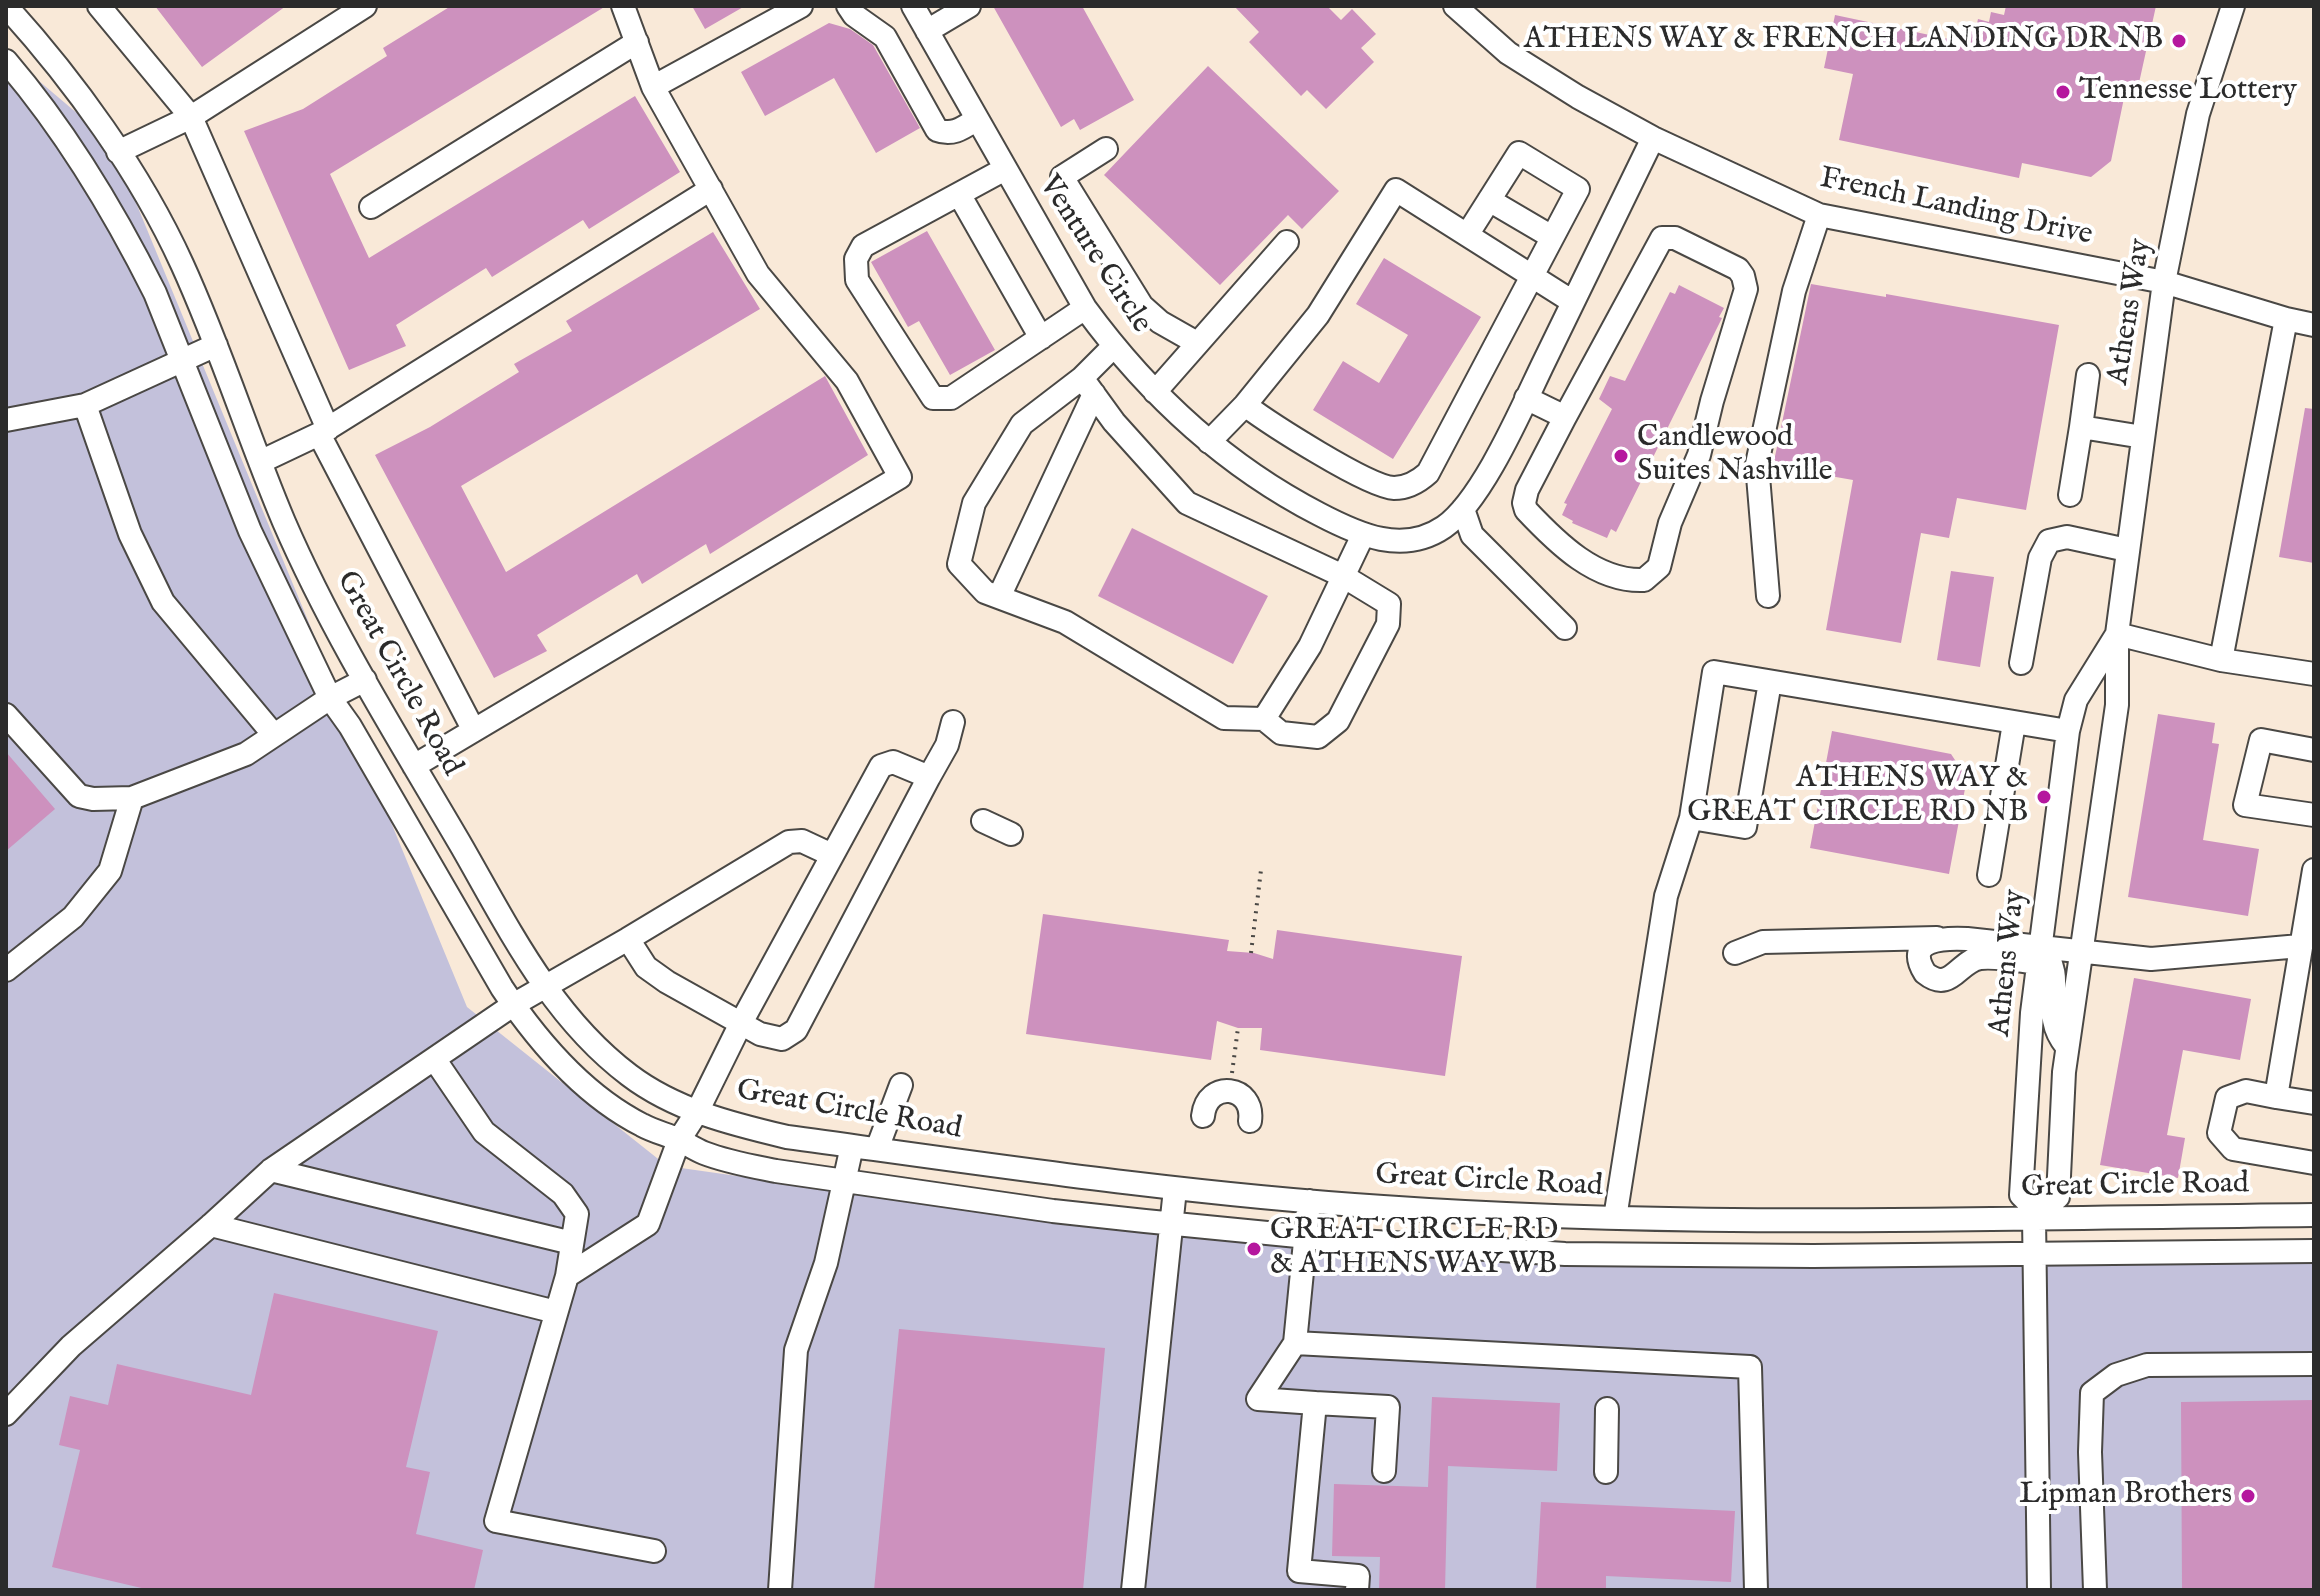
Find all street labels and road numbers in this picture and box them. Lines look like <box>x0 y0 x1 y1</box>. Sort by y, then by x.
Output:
street label: French Landing Drive <box>1816 162 2096 254</box>
street label: Venture Circle <box>1030 170 1158 340</box>
street label: Athens Way <box>2102 236 2160 388</box>
street label: Great Circle Road <box>327 566 469 782</box>
street label: Athens Way <box>1983 888 2035 1038</box>
street label: Great Circle Road <box>734 1073 964 1149</box>
street label: Great Circle Road <box>1374 1158 1604 1206</box>
street label: Great Circle Road <box>2021 1167 2249 1207</box>

